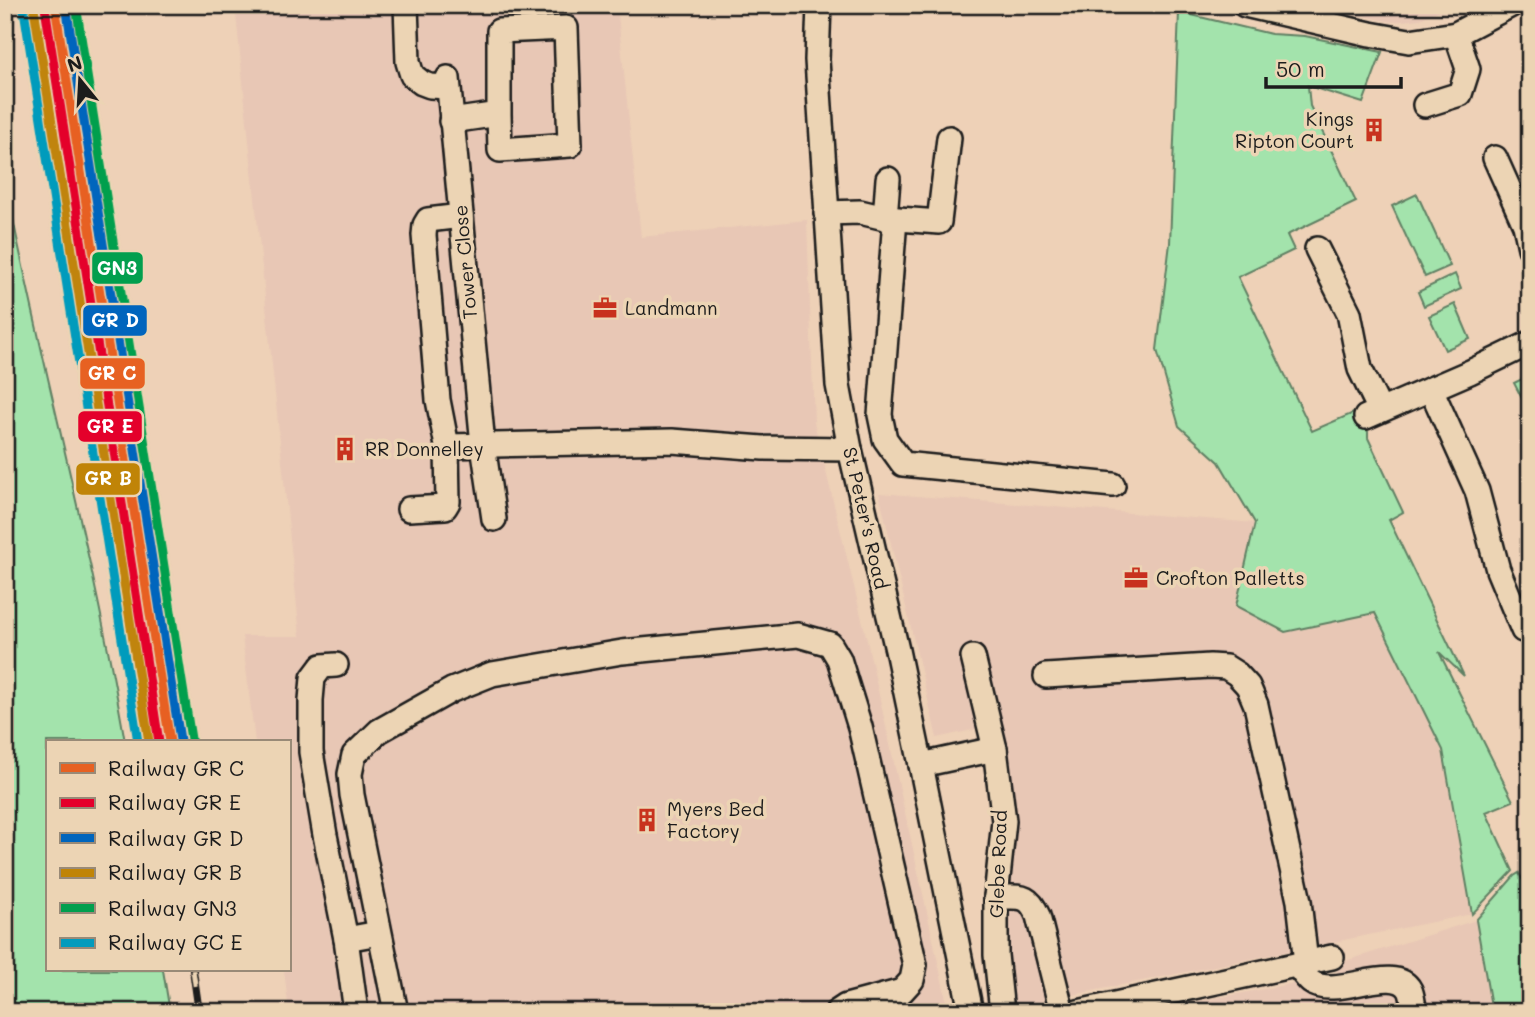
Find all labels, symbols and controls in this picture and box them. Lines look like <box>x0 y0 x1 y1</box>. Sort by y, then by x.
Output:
north arrow <box>46 46 116 116</box>
scale bar <box>1266 46 1400 90</box>
text: N <box>64 49 85 77</box>
text: 50 m <box>1276 55 1325 82</box>
place label: Kings Ripton Court <box>1235 106 1354 153</box>
building icon: Kings Ripton Court <box>1360 116 1388 144</box>
street label: Tower Close <box>447 204 482 320</box>
line badge: GN3 <box>91 251 144 285</box>
text: GN3 <box>97 255 137 280</box>
office icon: Landmann <box>591 294 619 322</box>
place label: Landmann <box>625 295 717 320</box>
line badge: GR D <box>82 304 148 337</box>
text: GR D <box>91 307 139 332</box>
line badge: GR C <box>79 357 146 390</box>
text: GR C <box>88 360 136 385</box>
line badge: GR E <box>77 410 143 443</box>
text: GR E <box>87 413 133 438</box>
building icon: RR Donnelley <box>331 435 359 463</box>
place label: RR Donnelley <box>365 436 484 461</box>
street label: St Peter's Road <box>838 444 895 591</box>
line badge: GR B <box>75 462 141 496</box>
text: GR B <box>84 465 132 490</box>
office icon: Crofton Palletts <box>1122 564 1150 592</box>
place label: Crofton Palletts <box>1156 565 1305 590</box>
legend <box>46 740 290 972</box>
text: Railway GR C <box>108 754 244 781</box>
text: Railway GR E <box>108 788 241 815</box>
place label: Myers Bed Factory <box>667 796 764 843</box>
building icon: Myers Bed Factory <box>633 806 661 834</box>
street label: Glebe Road <box>983 810 1012 918</box>
text: Railway GR D <box>108 824 243 851</box>
text: Railway GR B <box>108 858 242 885</box>
text: Railway GN3 <box>108 894 237 921</box>
text: Railway GC E <box>108 928 243 955</box>

